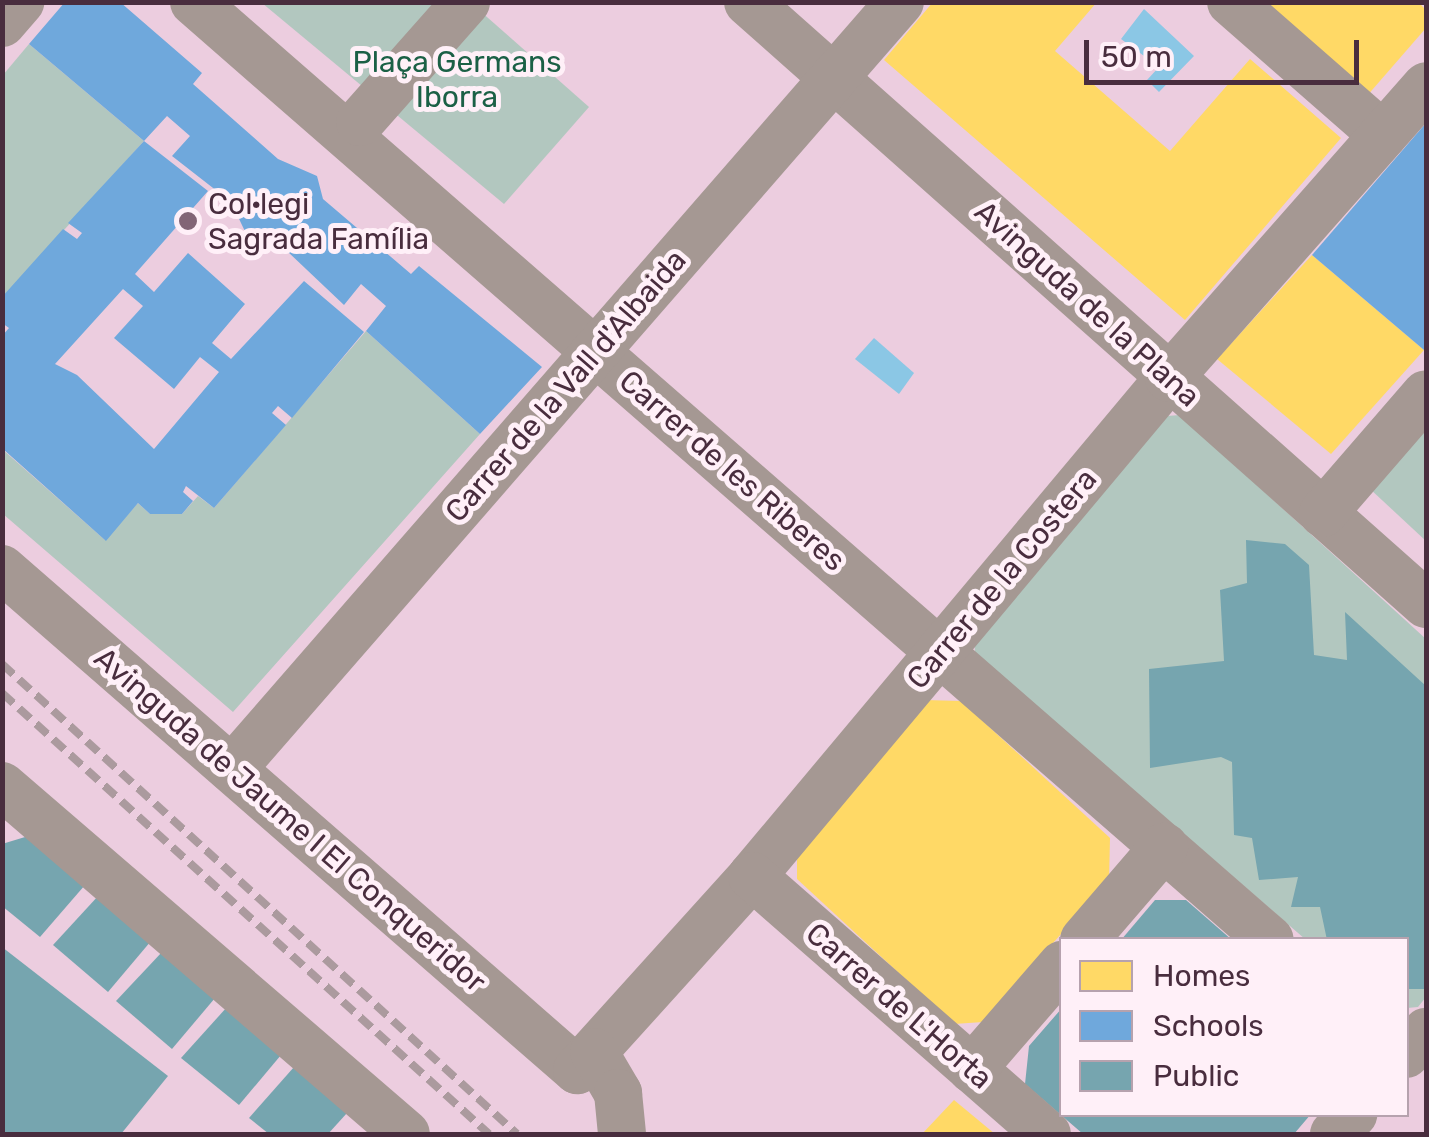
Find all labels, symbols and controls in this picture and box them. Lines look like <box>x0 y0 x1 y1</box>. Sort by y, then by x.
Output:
scale bar <box>1089 20 1364 82</box>
text: 50 m <box>1101 39 1172 75</box>
park label: Plaça Germans Iborra <box>353 44 561 114</box>
place label: Col·legi Sagrada Família <box>208 186 429 256</box>
street label: Avinguda de la Plana <box>967 194 1207 414</box>
marker: Col·legi Sagrada Família <box>177 210 199 232</box>
street label: Carrer de la Vall d'Albaida <box>438 242 694 530</box>
street label: Carrer de les Riberes <box>611 363 853 579</box>
street label: Carrer de la Costera <box>899 462 1105 696</box>
street label: Avinguda de Jaume I El Conqueridor <box>87 640 493 1000</box>
street label: Carrer de L'Horta <box>798 915 1000 1097</box>
legend <box>1059 937 1409 1117</box>
text: Homes <box>1153 958 1250 994</box>
text: Schools <box>1153 1008 1264 1044</box>
text: Public <box>1153 1058 1239 1094</box>

